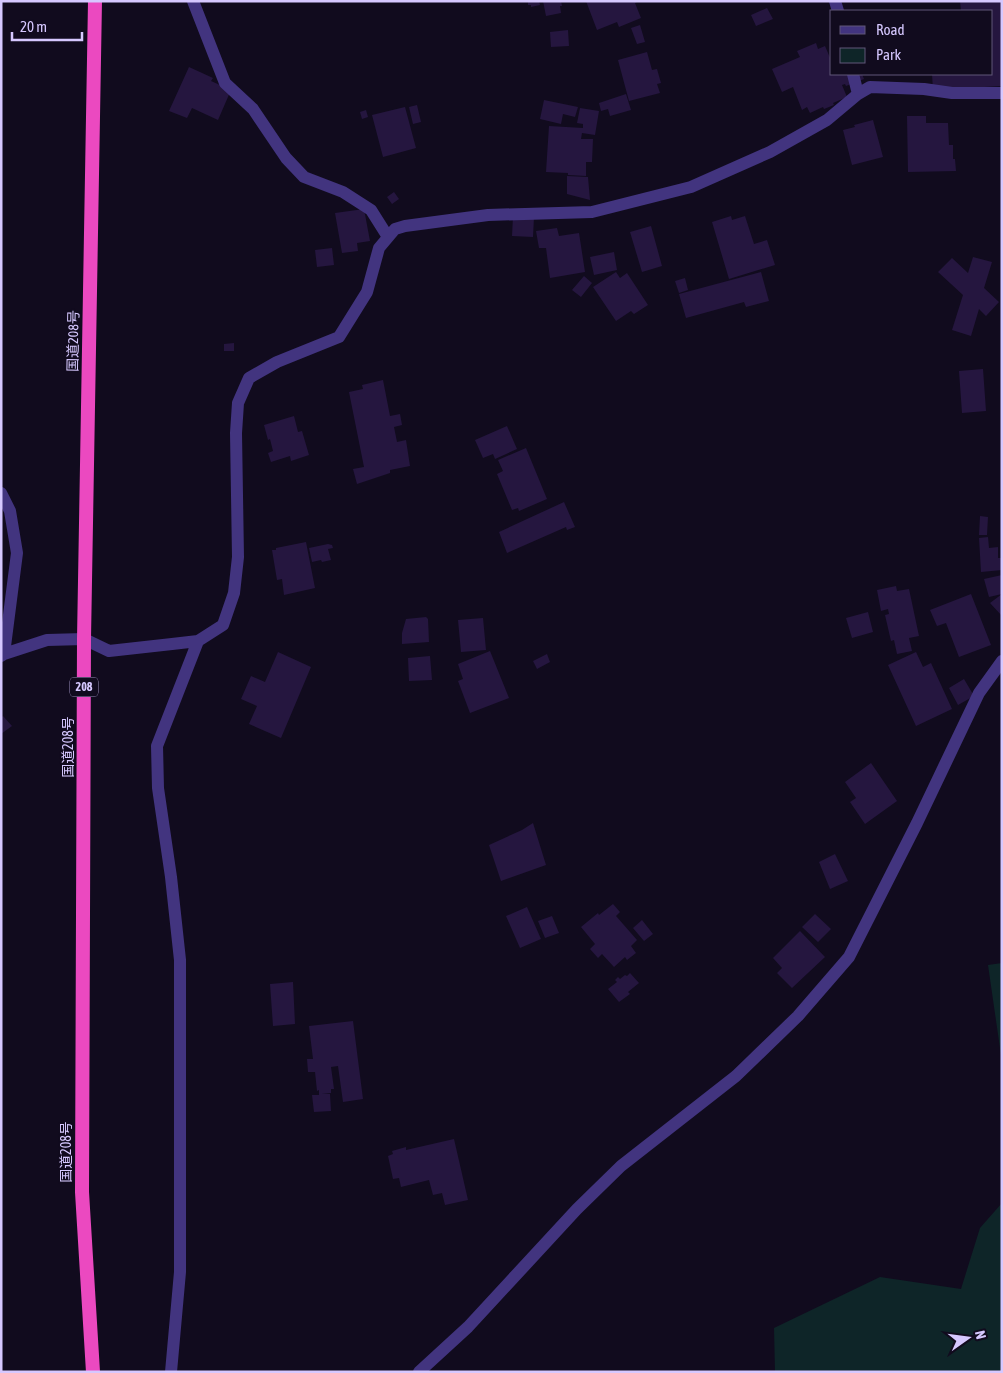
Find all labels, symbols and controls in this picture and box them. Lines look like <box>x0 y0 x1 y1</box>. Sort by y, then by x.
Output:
scale bar <box>12 10 82 42</box>
legend <box>830 10 993 75</box>
text: 20 m <box>20 18 47 35</box>
text: Road <box>876 21 905 38</box>
text: Park <box>876 46 901 63</box>
street label: 国道208号 <box>64 310 82 372</box>
road number: 208 <box>70 678 98 696</box>
street label: 国道208号 <box>60 716 76 778</box>
street label: 国道208号 <box>58 1121 74 1183</box>
north arrow <box>943 1313 993 1363</box>
text: N <box>972 1329 989 1341</box>

